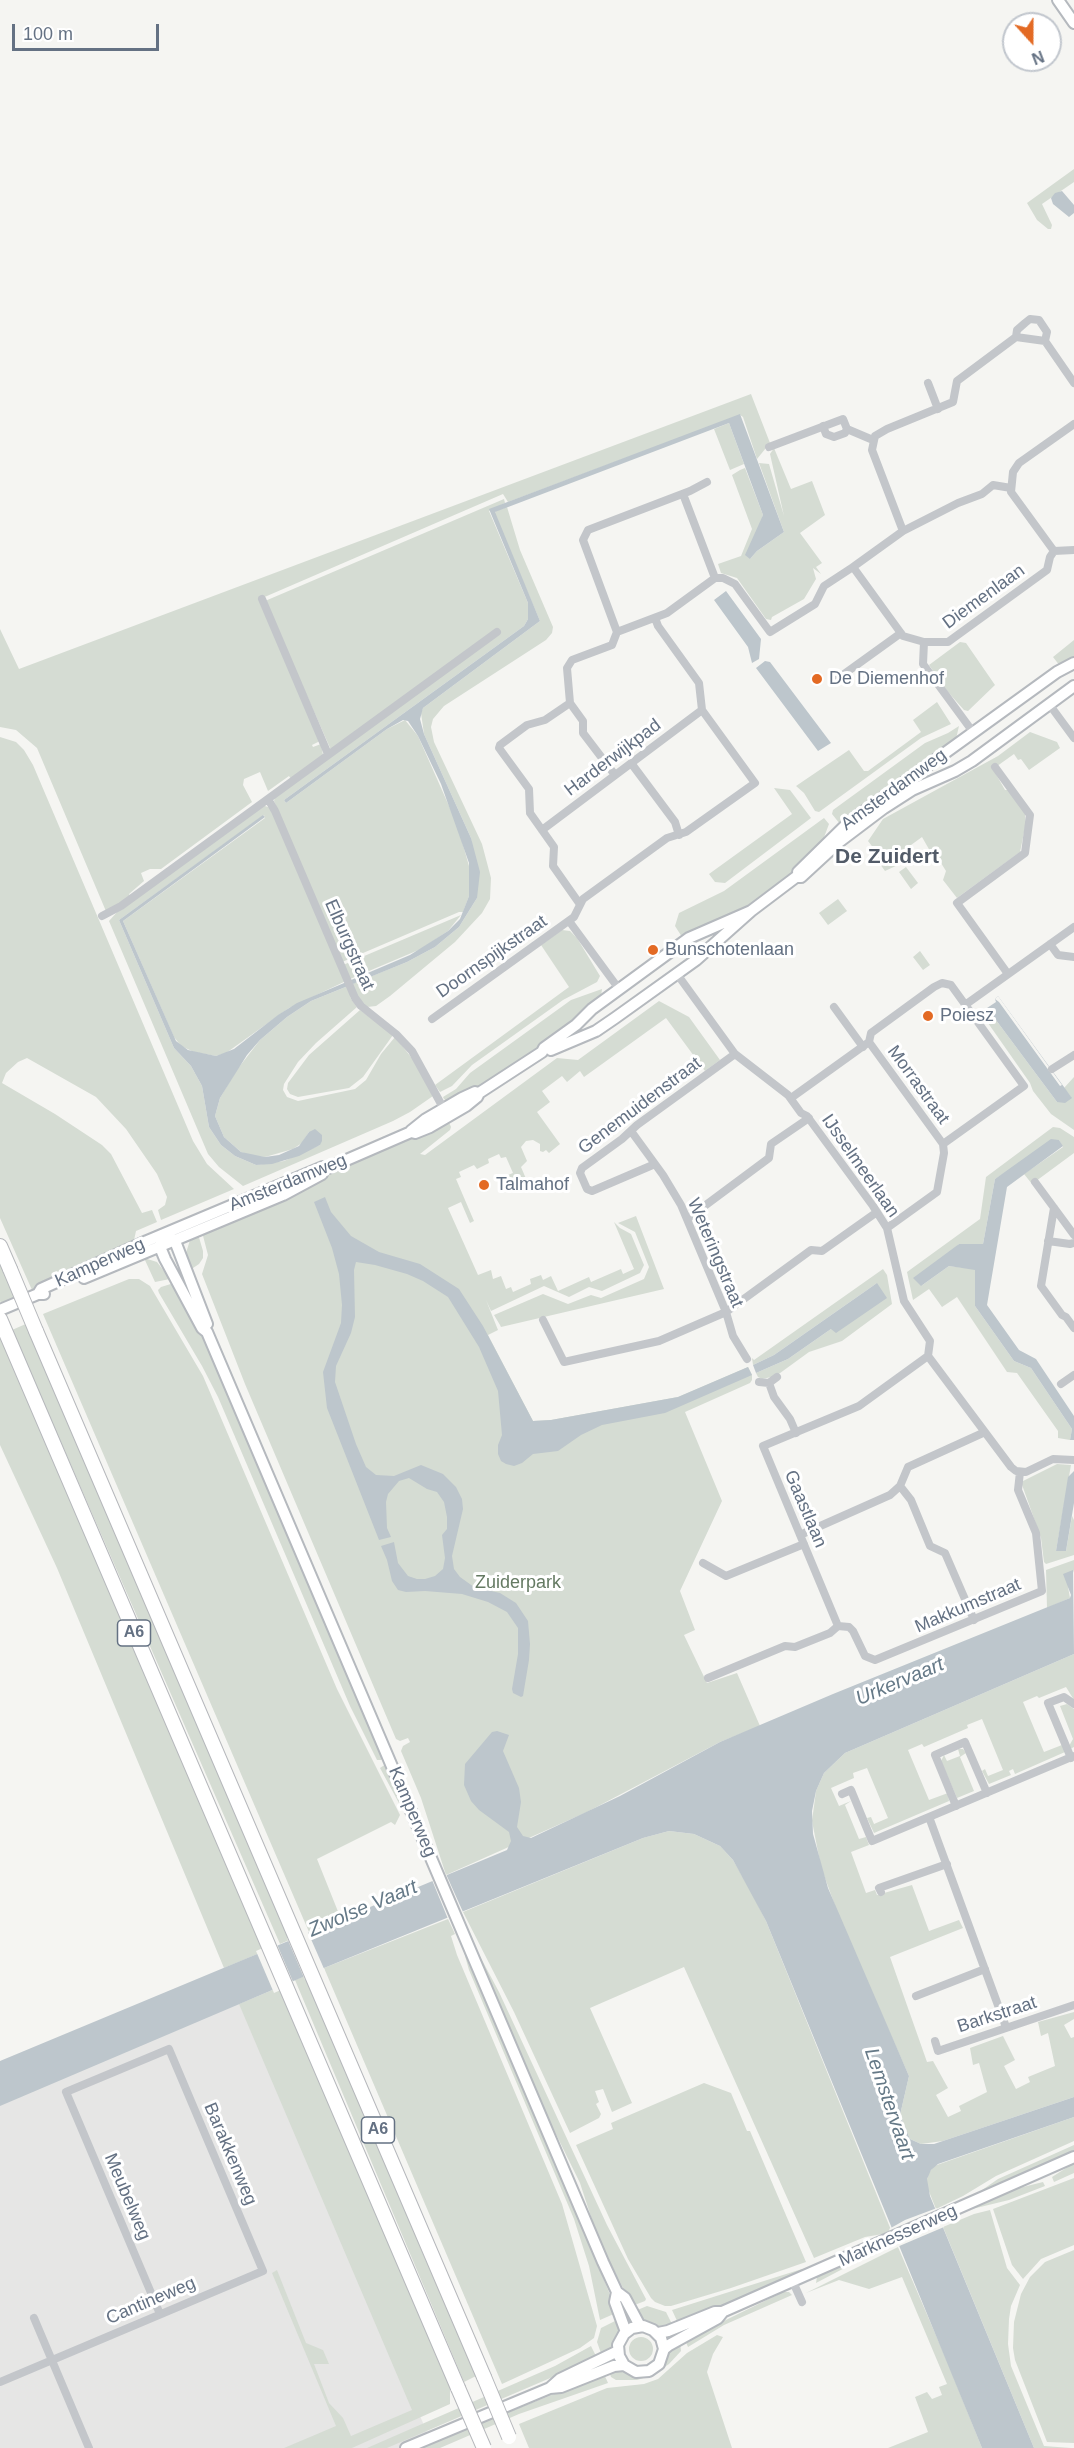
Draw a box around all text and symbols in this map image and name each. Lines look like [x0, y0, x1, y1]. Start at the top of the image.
scale bar [15, 12, 162, 50]
north arrow [1002, 12, 1062, 72]
text: 100 m [23, 24, 73, 44]
text: N [1029, 47, 1046, 67]
street label: Diemenlaan [939, 560, 1029, 634]
place label: De Diemenhof [829, 668, 944, 690]
marker: De Diemenhof [810, 672, 824, 686]
street label: Harderwijkpad [561, 715, 665, 801]
street label: Amsterdamweg [837, 745, 951, 835]
district label: De Zuidert [835, 844, 939, 870]
street label: Elburgstraat [319, 896, 379, 994]
street label: Doornspijkstraat [433, 911, 551, 1003]
place label: Bunschotenlaan [665, 939, 794, 961]
marker: Bunschotenlaan [646, 943, 660, 957]
place label: Poiesz [940, 1005, 994, 1027]
marker: Poiesz [921, 1009, 935, 1023]
street label: Morrastraat [882, 1041, 954, 1129]
street label: Genemuidenstraat [574, 1053, 706, 1159]
street label: IJsselmeerlaan [816, 1110, 904, 1222]
street label: Amsterdamweg [226, 1150, 350, 1216]
place label: Talmahof [496, 1174, 569, 1196]
marker: Talmahof [477, 1178, 491, 1192]
street label: Weteringstraat [682, 1195, 748, 1311]
street label: Kamperweg [52, 1234, 148, 1292]
street label: Gaastlaan [779, 1467, 831, 1551]
park label: Zuiderpark [475, 1572, 561, 1594]
street label: Makkumstraat [912, 1574, 1024, 1638]
road number: A6 [118, 1620, 150, 1646]
water label: Urkervaart [852, 1653, 948, 1711]
street label: Kamperweg [383, 1764, 441, 1860]
water label: Zwolse Vaart [305, 1875, 421, 1943]
street label: Barkstraat [955, 1992, 1039, 2038]
water label: Lemstervaart [859, 2045, 919, 2163]
street label: Barakkenweg [199, 2100, 261, 2208]
road number: A6 [362, 2117, 394, 2143]
street label: Meubelweg [99, 2150, 155, 2244]
street label: Marknesserweg [836, 2200, 960, 2272]
street label: Cantineweg [103, 2272, 199, 2330]

